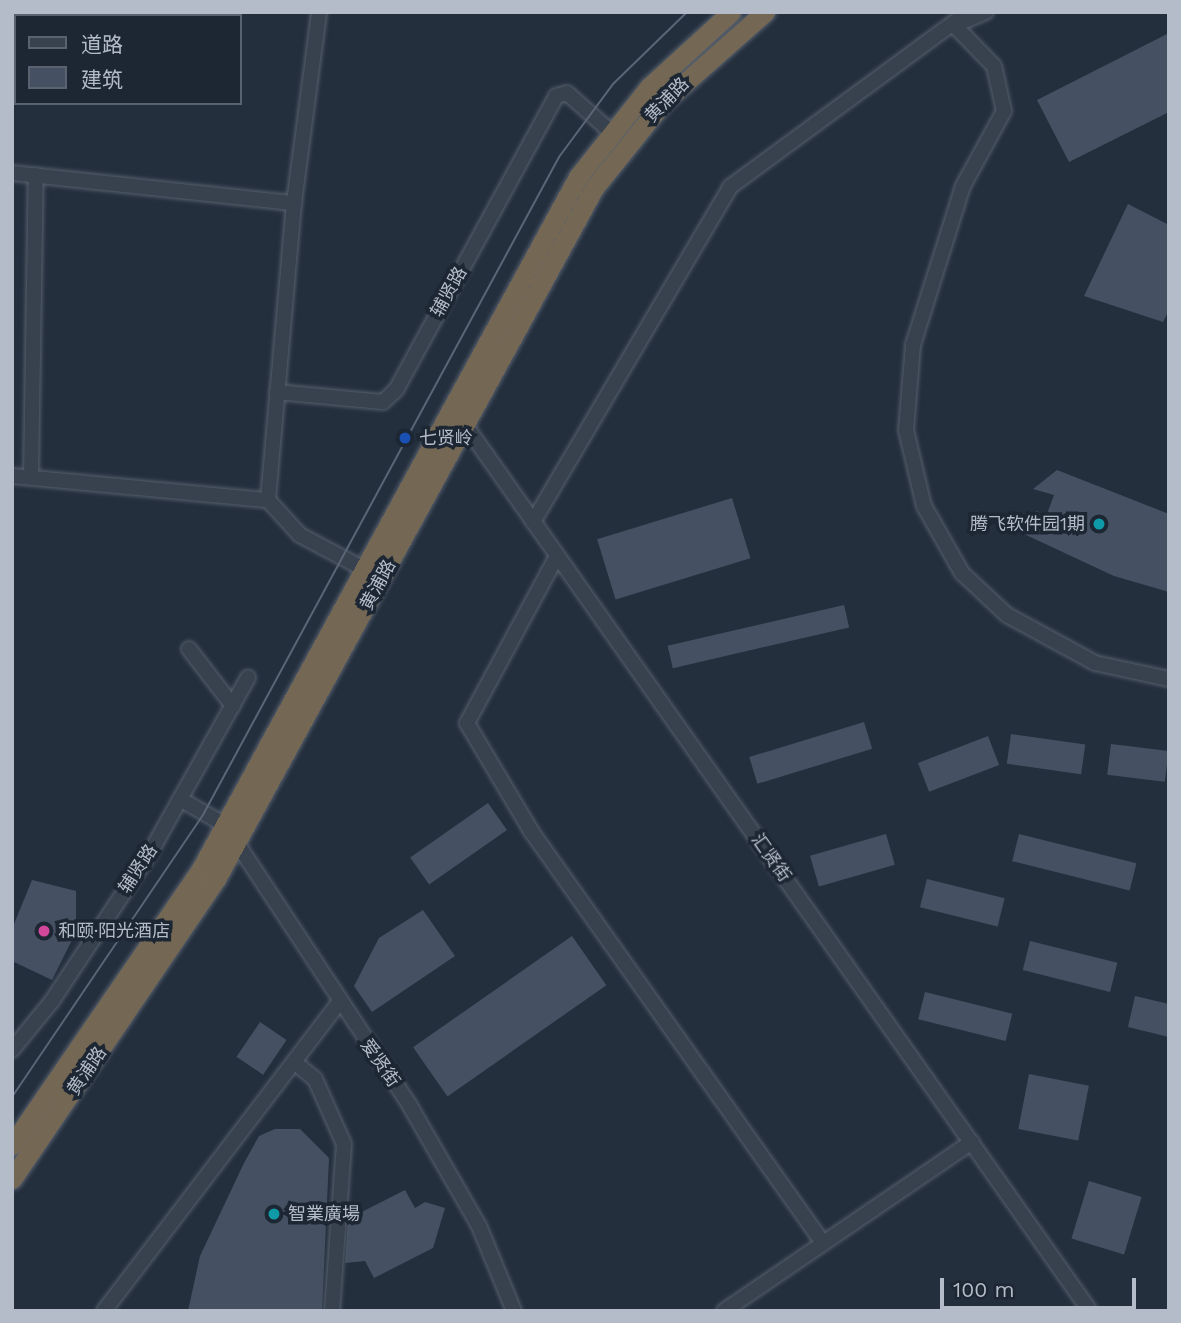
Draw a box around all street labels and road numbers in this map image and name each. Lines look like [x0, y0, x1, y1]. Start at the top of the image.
street label: 黄浦路 [640, 73, 694, 127]
street label: 辅贤路 [426, 263, 472, 321]
street label: 黄浦路 [356, 556, 400, 614]
street label: 汇贤街 [747, 830, 795, 886]
street label: 辅贤路 [114, 840, 162, 898]
street label: 爱贤街 [356, 1035, 404, 1091]
street label: 黄浦路 [63, 1043, 111, 1099]

